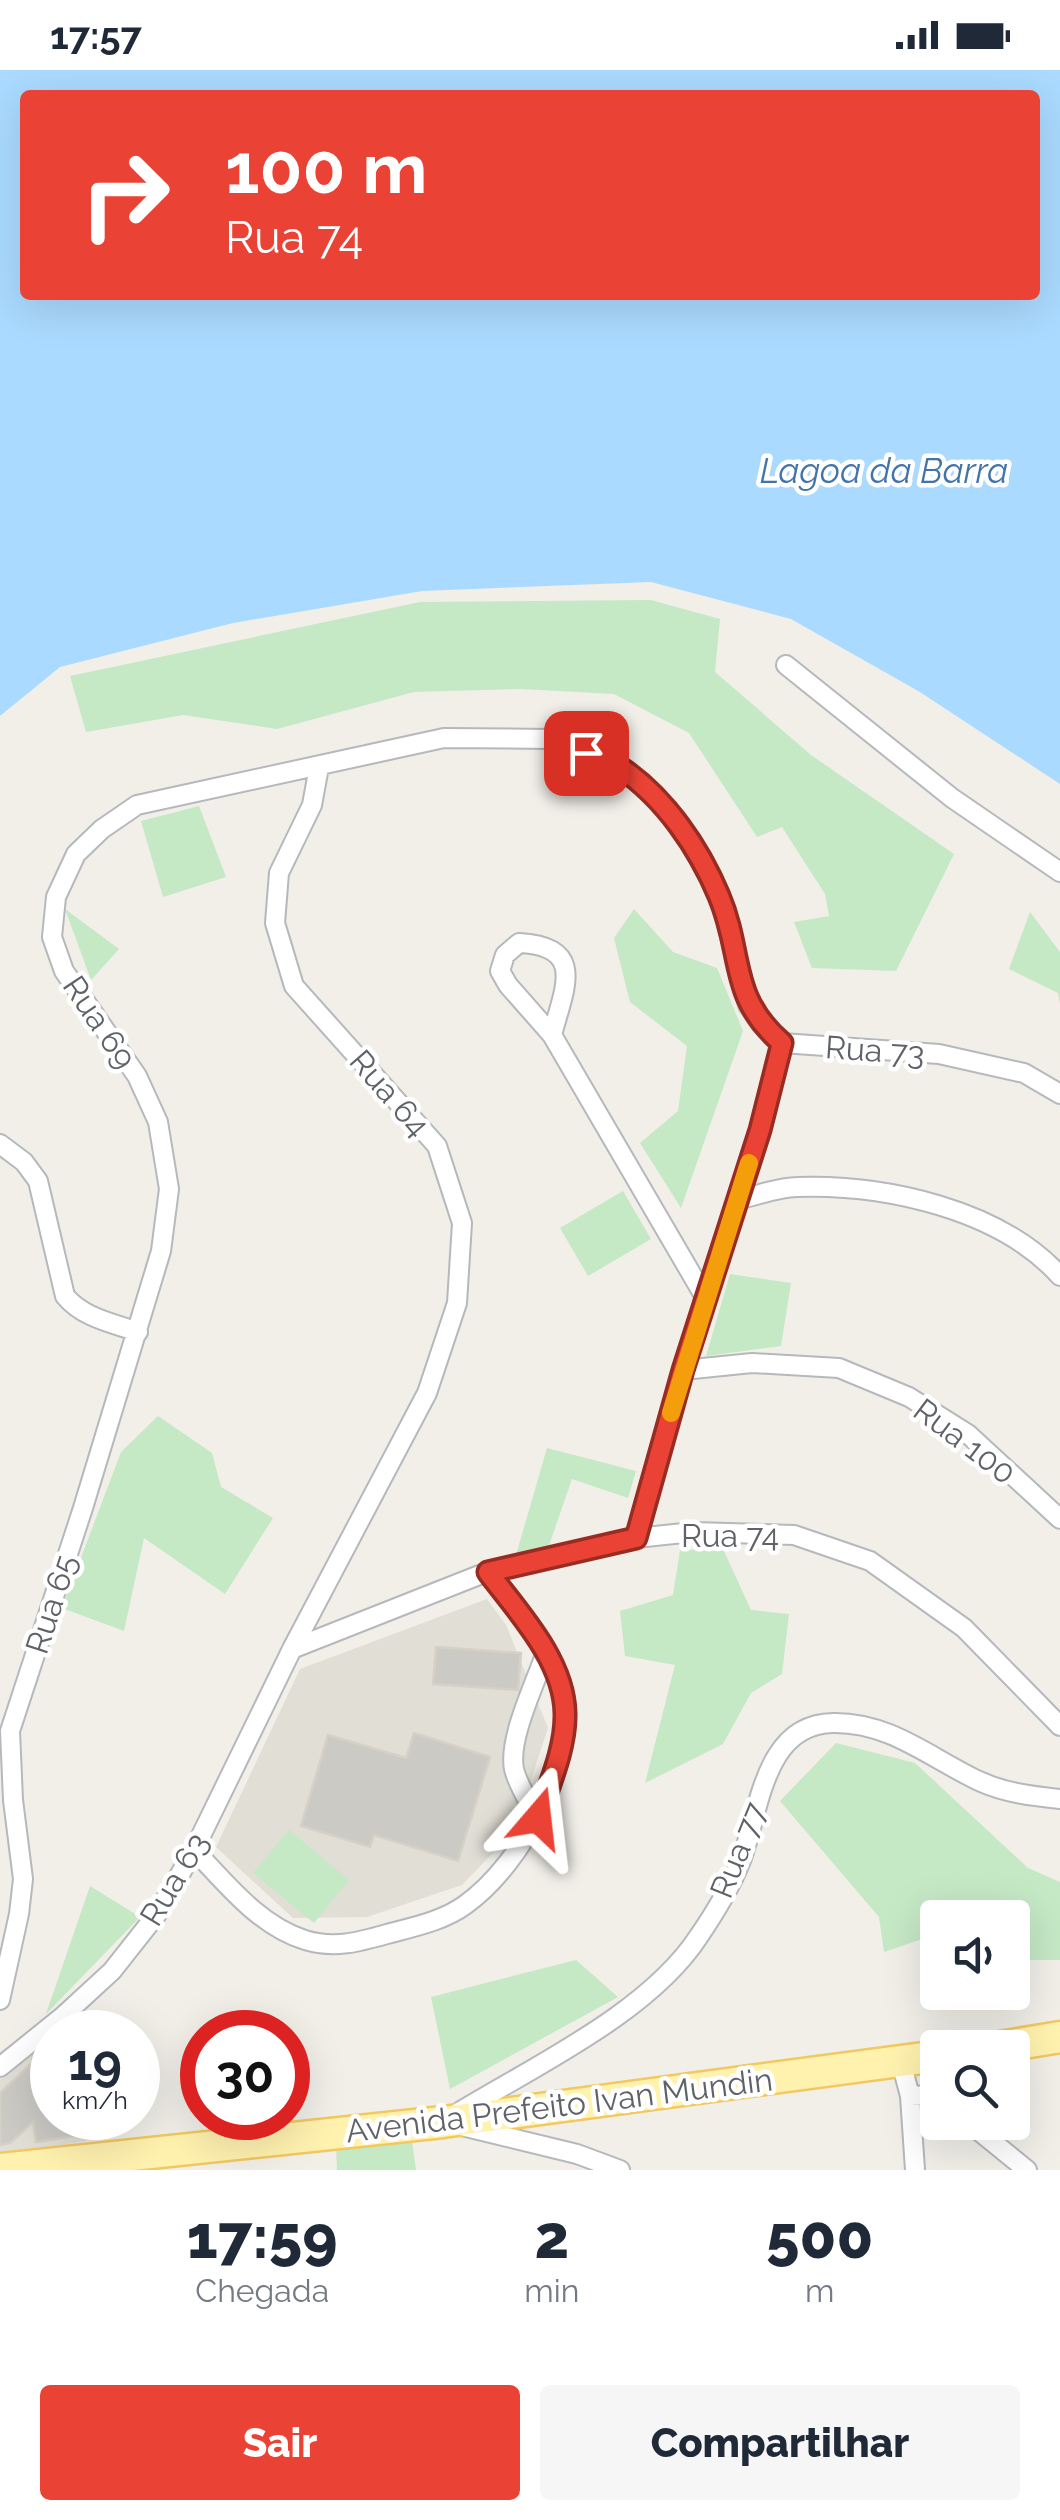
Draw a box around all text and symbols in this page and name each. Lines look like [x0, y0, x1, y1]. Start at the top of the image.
text: 17:57 [50, 13, 142, 58]
text: 100 m [225, 127, 428, 209]
icon: right [60, 130, 190, 260]
text: Rua 74 [225, 211, 363, 264]
water label: Lagoa da Barra [760, 450, 1008, 491]
pin [544, 711, 629, 796]
icon: arrive [559, 726, 614, 781]
street label: Rua 69 [56, 969, 144, 1075]
street label: Rua 73 [824, 1028, 926, 1072]
street label: Rua 64 [343, 1042, 437, 1144]
street label: Rua 100 [907, 1391, 1023, 1491]
street label: Rua 74 [681, 1517, 779, 1554]
street label: Rua 65 [18, 1550, 84, 1658]
position arrow [486, 1766, 590, 1870]
street label: Rua 77 [702, 1797, 774, 1903]
street label: Rua 63 [132, 1826, 216, 1932]
map controls [920, 1900, 1030, 2140]
button: sound [920, 1900, 1030, 2010]
speed limit sign: 30 [180, 2010, 310, 2140]
button: search [920, 2030, 1030, 2140]
text: 19 [68, 2033, 122, 2092]
street label: Avenida Prefeito Ivan Mundin [343, 2060, 775, 2150]
text: km/h [62, 2085, 128, 2115]
text: 17:59 [187, 2202, 338, 2272]
text: 2 [534, 2202, 569, 2272]
text: 500 [766, 2202, 873, 2272]
text: Chegada [195, 2272, 329, 2309]
text: min [524, 2272, 579, 2309]
text: m [805, 2272, 834, 2309]
button: Sair [40, 2385, 520, 2500]
button: Compartilhar [540, 2385, 1020, 2500]

